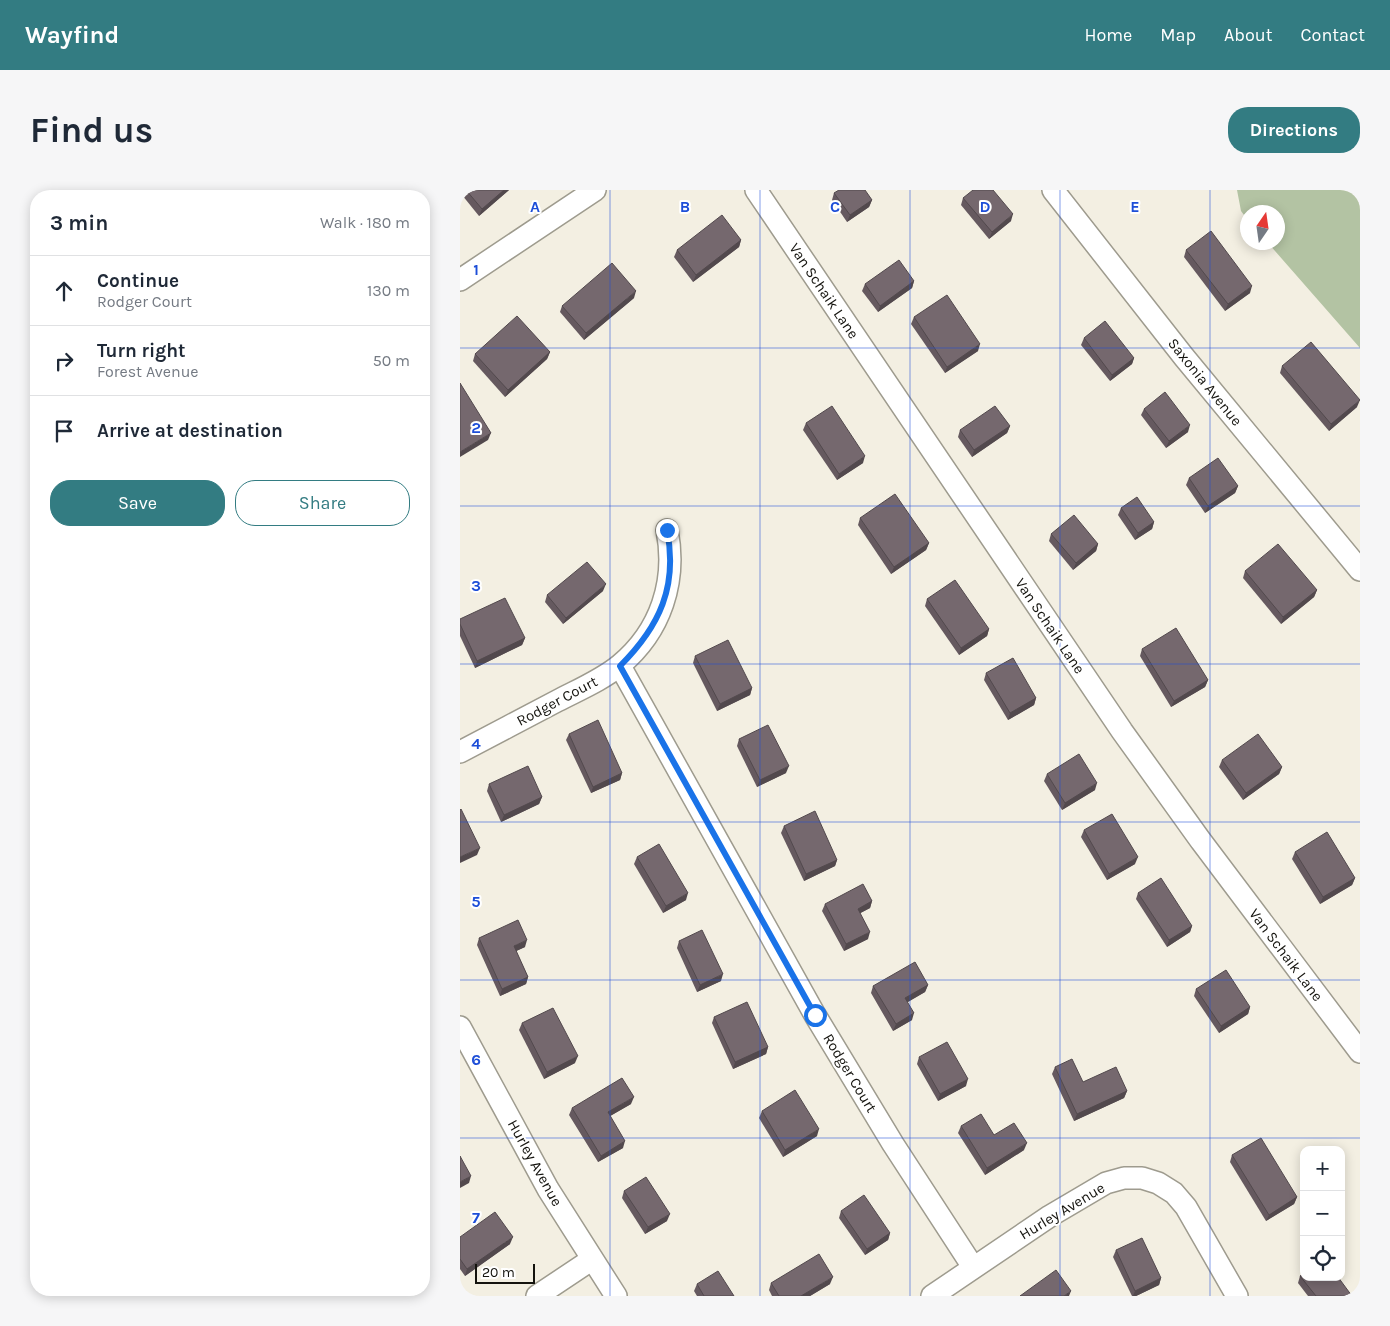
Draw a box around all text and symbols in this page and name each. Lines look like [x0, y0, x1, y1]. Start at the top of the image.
text: Wayfind [25, 21, 119, 49]
text: Home [1084, 24, 1132, 46]
text: Map [1160, 24, 1196, 46]
text: About [1224, 24, 1273, 46]
text: Contact [1301, 24, 1365, 46]
button: Directions [1228, 107, 1360, 153]
text: Find us [30, 110, 153, 151]
text: A [530, 197, 540, 216]
text: B [680, 197, 690, 216]
text: C [830, 197, 840, 216]
text: D [980, 197, 991, 216]
text: E [1130, 197, 1140, 216]
north arrow [1240, 205, 1285, 250]
text: 3 min [50, 211, 108, 235]
text: Walk · 180 m [320, 213, 410, 232]
street label: Van Schaik Lane [785, 240, 863, 342]
text: 1 [473, 260, 479, 279]
text: Continue [97, 270, 179, 292]
icon: ahead [50, 277, 78, 305]
text: 130 m [367, 281, 410, 300]
text: Rodger Court [97, 292, 192, 311]
street label: Saxonia Avenue [1164, 334, 1246, 430]
text: Turn right [97, 340, 186, 362]
icon: right [50, 347, 78, 375]
text: 50 m [373, 351, 410, 370]
text: Forest Avenue [97, 362, 199, 381]
icon: arrive [50, 417, 78, 445]
text: 2 [471, 418, 481, 437]
text: Arrive at destination [97, 420, 283, 442]
button: Save [50, 480, 225, 526]
button: Share [235, 480, 410, 526]
route end [656, 519, 679, 542]
street label: Van Schaik Lane [1011, 575, 1089, 677]
text: 3 [471, 576, 481, 595]
street label: Rodger Court [513, 672, 601, 730]
text: 4 [471, 734, 481, 753]
text: 5 [471, 892, 481, 911]
street label: Van Schaik Lane [1245, 905, 1327, 1005]
route start [804, 1004, 827, 1027]
street label: Rodger Court [819, 1030, 881, 1116]
text: 6 [471, 1050, 481, 1069]
street label: Hurley Avenue [504, 1116, 566, 1210]
map controls [1300, 1146, 1345, 1281]
button: + [1300, 1146, 1345, 1191]
street label: Hurley Avenue [1016, 1178, 1108, 1244]
button: − [1300, 1191, 1345, 1236]
text: 7 [472, 1208, 480, 1227]
button: locate [1300, 1236, 1345, 1281]
scale bar [475, 1261, 535, 1284]
text: 20 m [482, 1264, 515, 1281]

